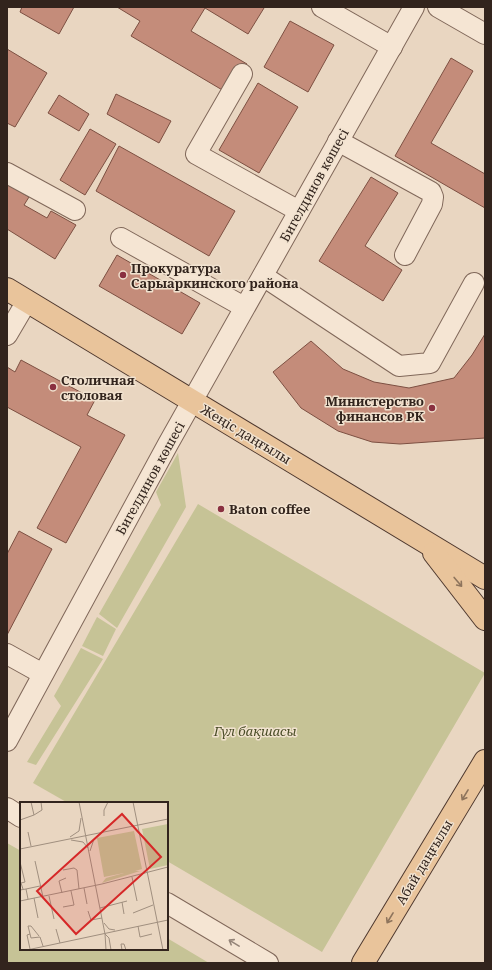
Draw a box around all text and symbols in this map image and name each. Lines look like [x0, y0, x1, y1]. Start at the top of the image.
street label: Бигелдинов көшесі [275, 125, 353, 245]
place label: Прокуратура Сарыаркинского района [131, 259, 299, 292]
marker: Прокуратура Сарыаркинского района [118, 270, 128, 280]
place label: Столичная столовая [61, 371, 135, 404]
marker: Столичная столовая [48, 382, 58, 392]
place label: Министерство финансов РК [325, 392, 425, 425]
street label: Жеңіс даңғылы [197, 399, 295, 468]
marker: Министерство финансов РК [427, 403, 437, 413]
street label: Бигелдинов көшесі [111, 418, 189, 538]
place label: Baton coffee [229, 500, 310, 518]
marker: Baton coffee [216, 504, 226, 514]
one-way arrow [453, 577, 462, 588]
park label: Гүл бақшасы [213, 722, 296, 740]
one-way arrow [460, 789, 468, 801]
inset map [20, 802, 168, 950]
street label: Абай даңғылы [392, 816, 457, 908]
one-way arrow [386, 912, 394, 924]
one-way arrow [228, 939, 240, 947]

